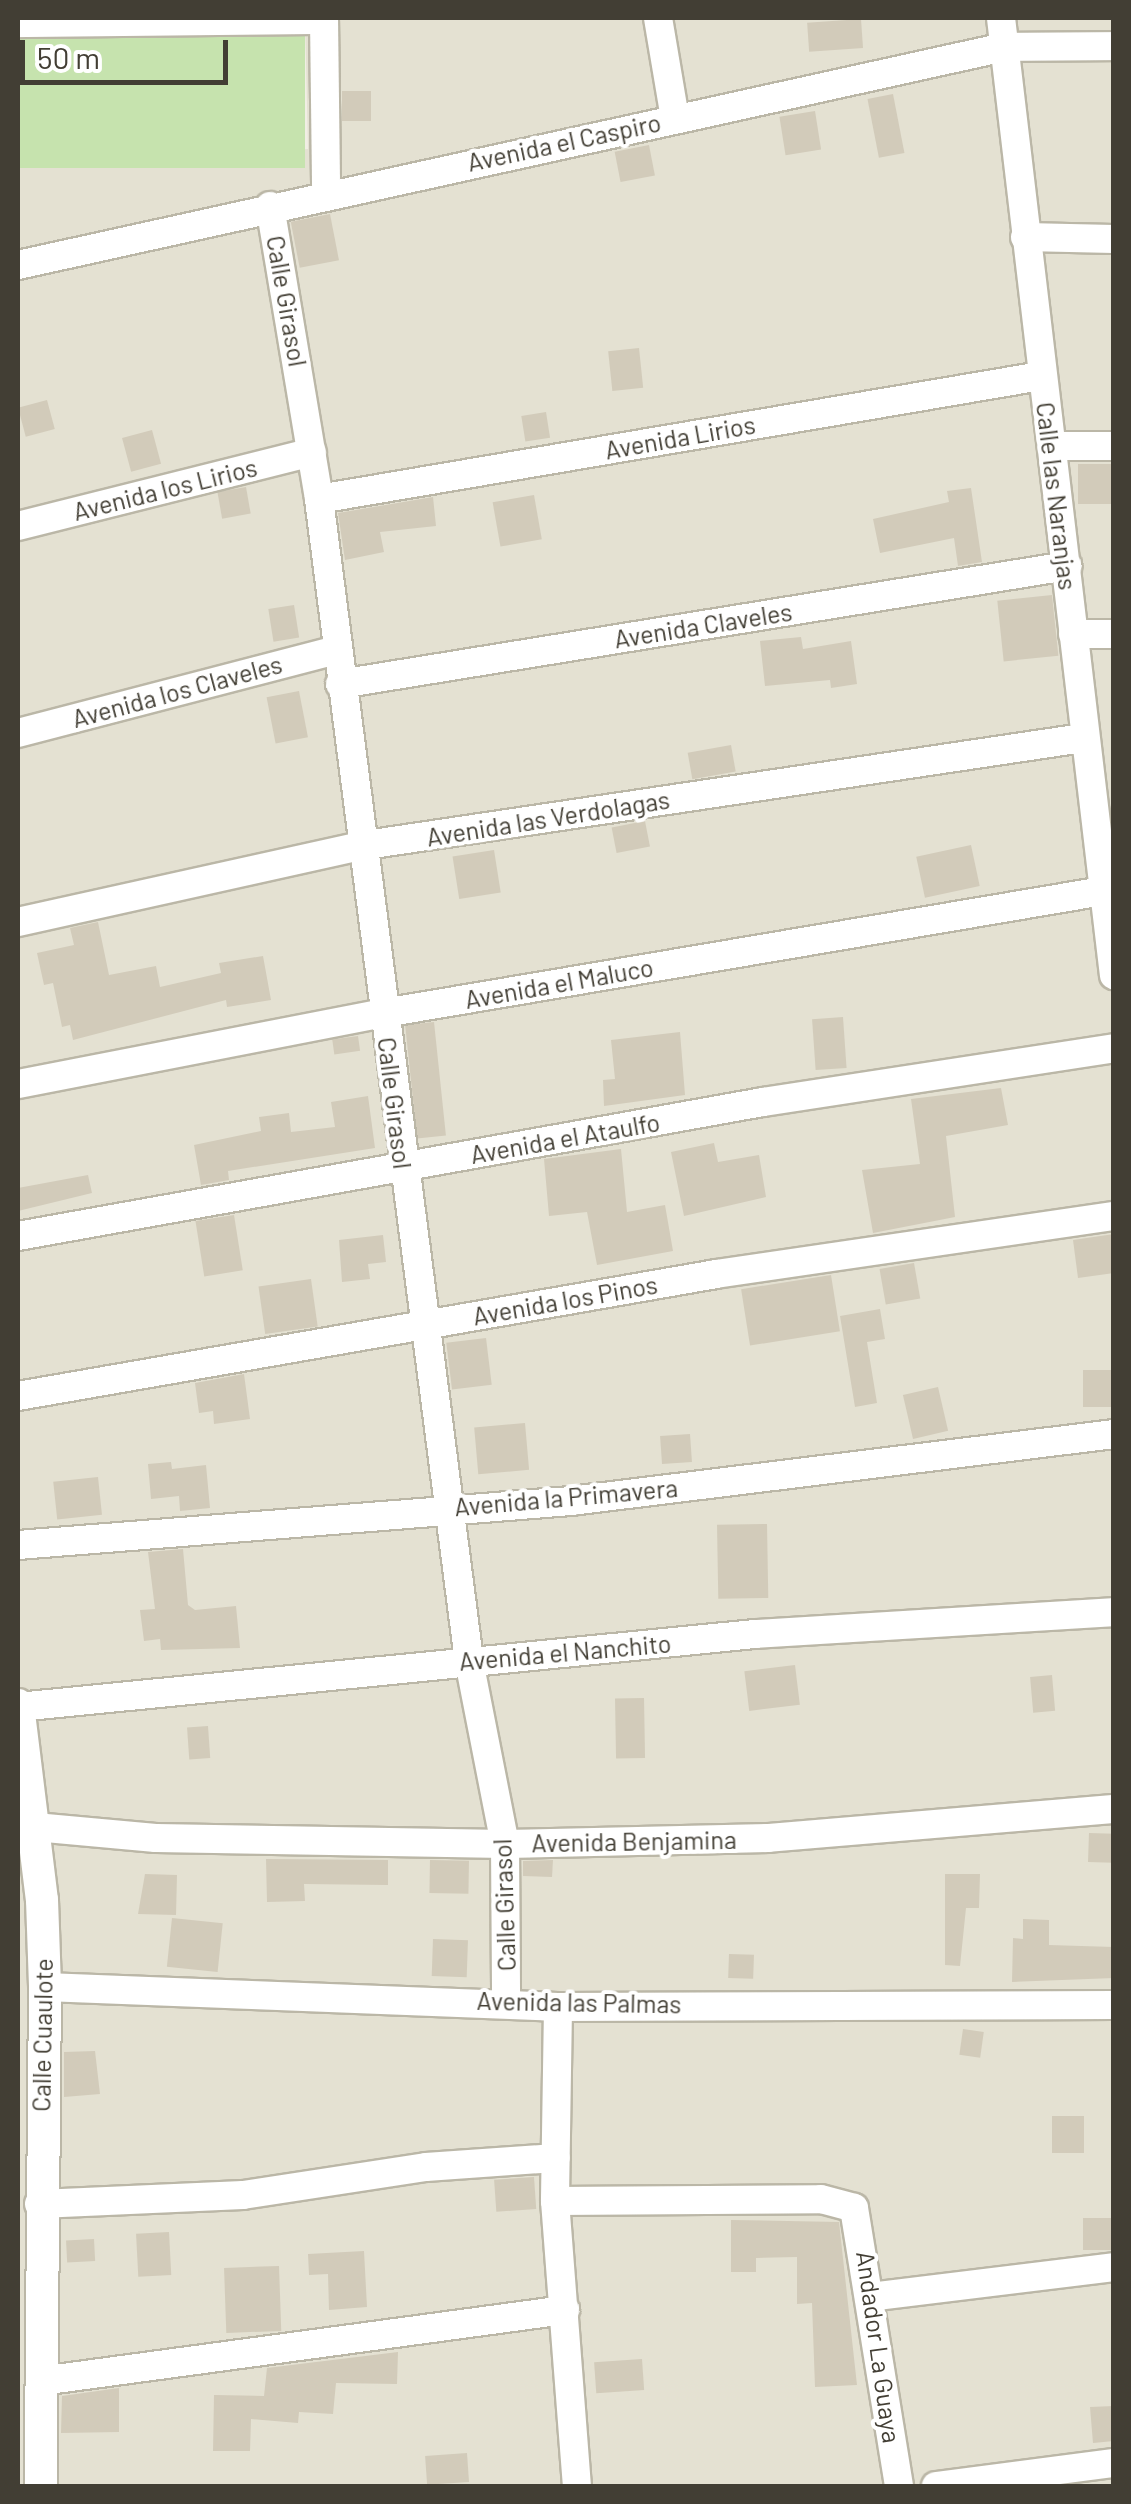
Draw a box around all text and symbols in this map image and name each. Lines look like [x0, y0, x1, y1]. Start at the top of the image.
scale bar [25, 20, 232, 82]
text: 50 m [37, 39, 100, 75]
street label: Avenida el Caspiro [464, 107, 664, 177]
street label: Calle Girasol [261, 233, 313, 369]
street label: Calle las Naranjas [1031, 400, 1083, 592]
street label: Avenida Lirios [602, 409, 758, 465]
street label: Avenida los Lirios [70, 452, 260, 526]
street label: Avenida Claveles [612, 596, 794, 654]
street label: Avenida los Claveles [69, 649, 285, 733]
street label: Avenida las Verdolagas [424, 784, 672, 852]
street label: Avenida el Maluco [462, 952, 656, 1014]
street label: Calle Girasol [372, 1035, 418, 1171]
street label: Avenida el Ataulfo [468, 1107, 662, 1169]
street label: Avenida los Pinos [470, 1269, 660, 1331]
street label: Avenida la Primavera [453, 1472, 679, 1522]
street label: Avenida el Nanchito [458, 1628, 672, 1676]
street label: Avenida Benjamina [531, 1824, 737, 1858]
street label: Calle Girasol [487, 1838, 521, 1972]
street label: Calle Cuaulote [26, 1958, 58, 2112]
street label: Avenida las Palmas [476, 1985, 682, 2019]
street label: Andador La Guaya [851, 2249, 907, 2445]

